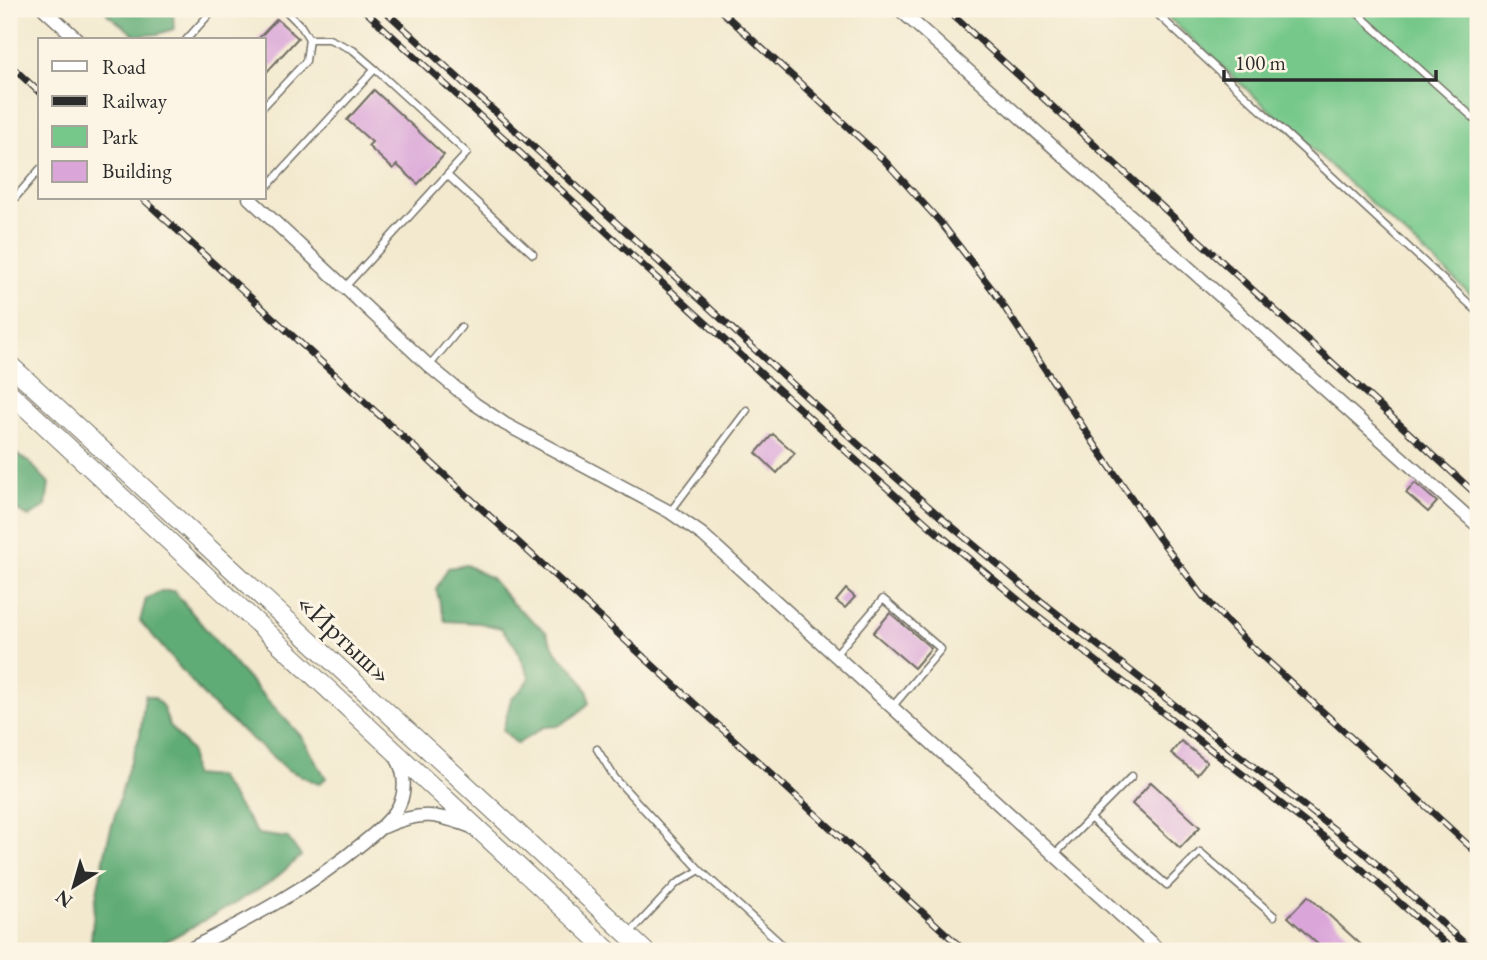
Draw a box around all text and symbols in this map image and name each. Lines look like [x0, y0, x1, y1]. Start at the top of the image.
legend [38, 38, 266, 200]
scale bar [1224, 38, 1436, 82]
text: 100 m [1235, 49, 1286, 76]
text: Road [102, 53, 146, 80]
text: Railway [102, 87, 168, 114]
text: Park [102, 123, 139, 150]
text: Building [102, 157, 172, 184]
street label: «Иртыш» [289, 584, 401, 692]
north arrow [38, 852, 108, 922]
text: N [50, 884, 78, 914]

